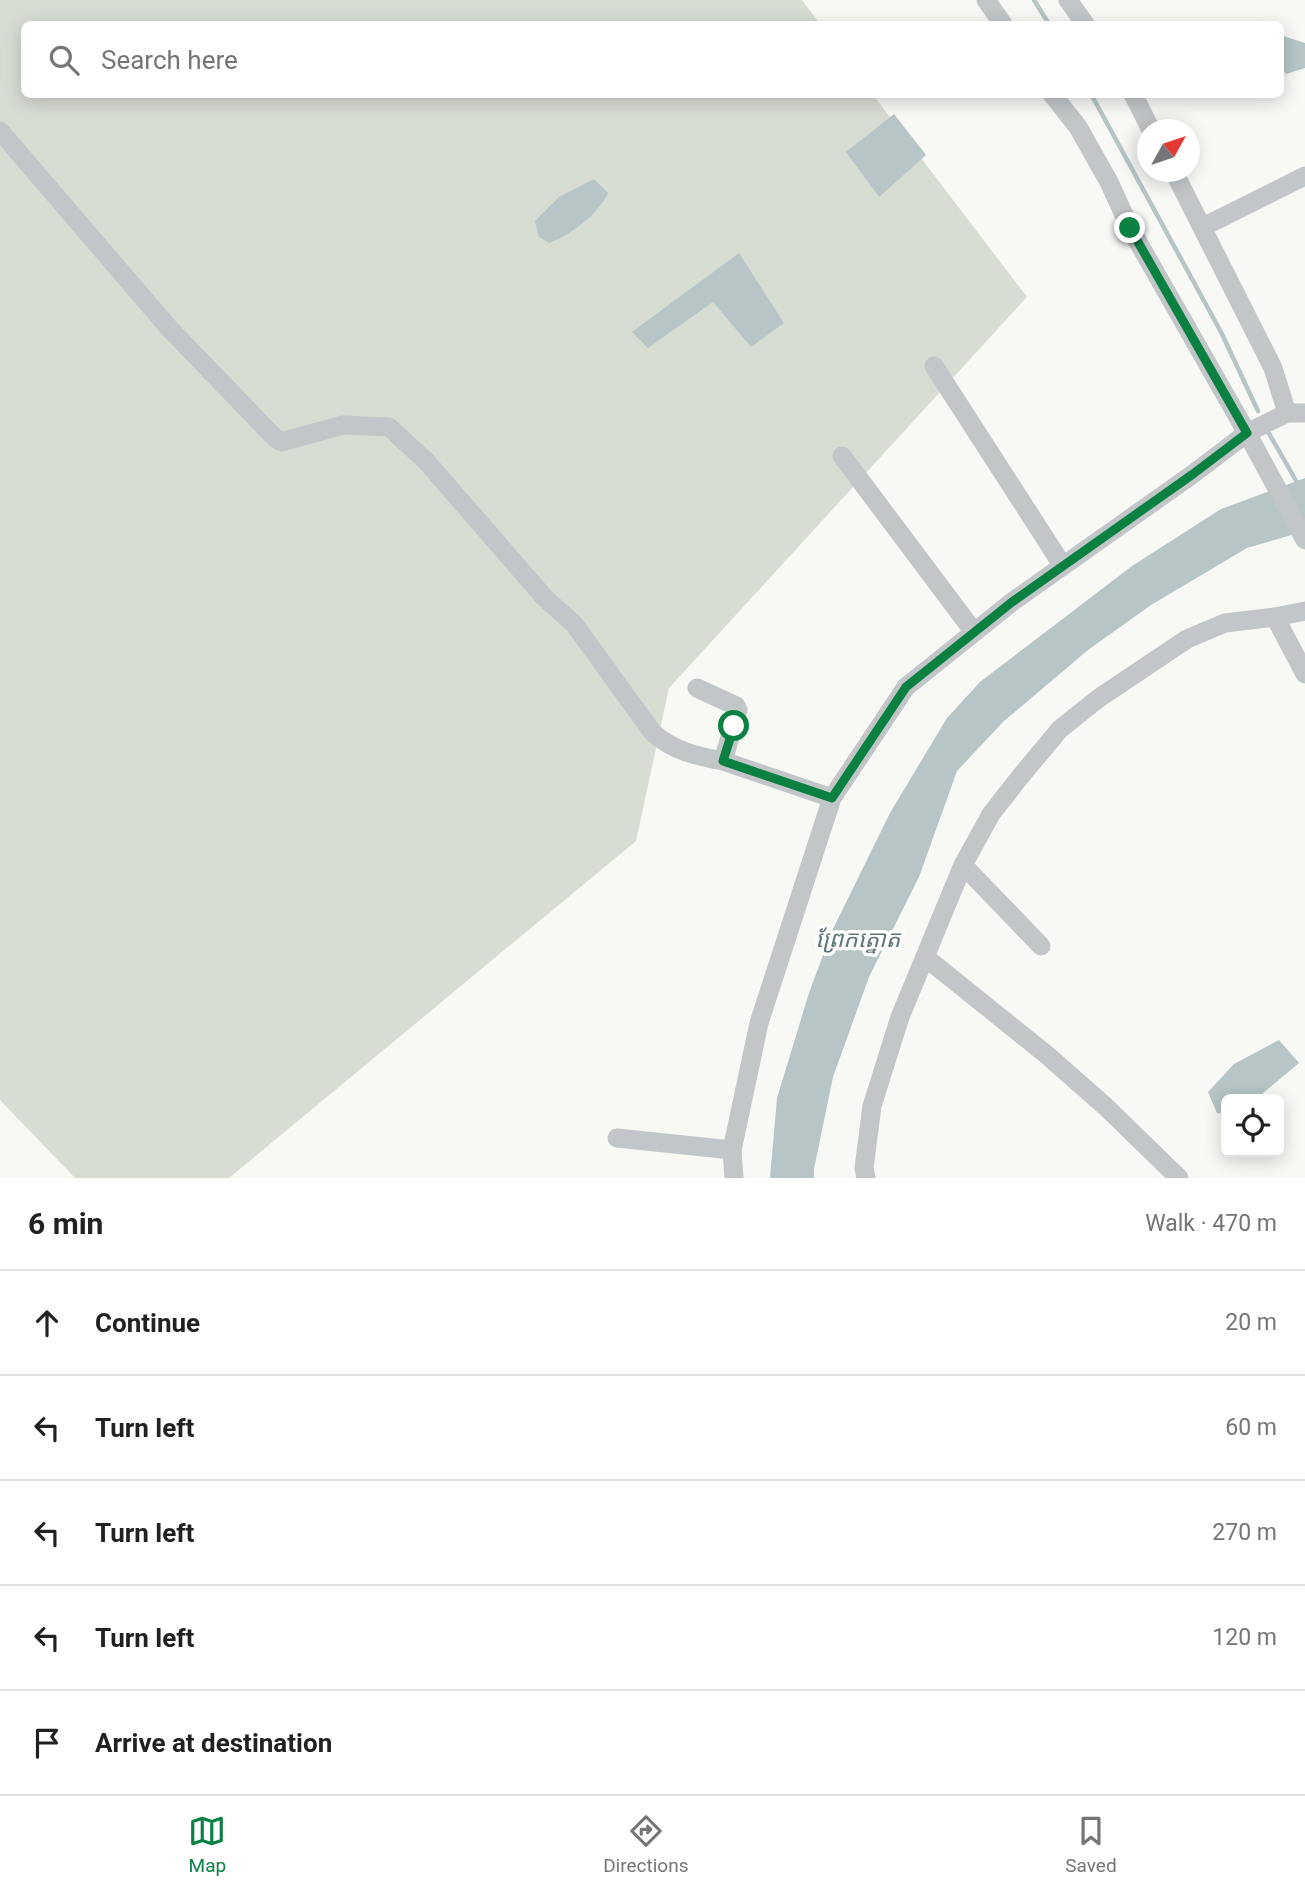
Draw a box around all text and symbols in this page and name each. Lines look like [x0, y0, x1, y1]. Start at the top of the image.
search box [21, 21, 1284, 98]
icon: search [45, 41, 83, 79]
text: Search here [101, 45, 238, 75]
north arrow [1137, 119, 1200, 182]
route end [1114, 212, 1145, 243]
route start [718, 710, 749, 741]
water label: ព្រែកត្នោត [816, 926, 902, 954]
map controls [1221, 1094, 1284, 1157]
button: locate [1221, 1094, 1284, 1157]
text: 6 min [28, 1206, 103, 1241]
text: Walk · 470 m [1145, 1210, 1277, 1237]
icon: ahead [28, 1304, 66, 1342]
text: Continue [95, 1308, 200, 1338]
text: 20 m [1225, 1309, 1277, 1336]
icon: left [28, 1409, 66, 1447]
text: Turn left [95, 1413, 194, 1443]
text: 60 m [1225, 1414, 1277, 1441]
icon: left [28, 1514, 66, 1552]
text: Turn left [95, 1518, 194, 1548]
text: 270 m [1212, 1519, 1277, 1546]
icon: left [28, 1619, 66, 1657]
text: Turn left [95, 1623, 194, 1653]
text: 120 m [1212, 1624, 1277, 1651]
icon: arrive [28, 1724, 66, 1762]
text: Arrive at destination [95, 1728, 332, 1758]
tab: Map [188, 1812, 226, 1877]
tab: Directions [603, 1812, 688, 1877]
tab: Saved [1065, 1812, 1117, 1877]

